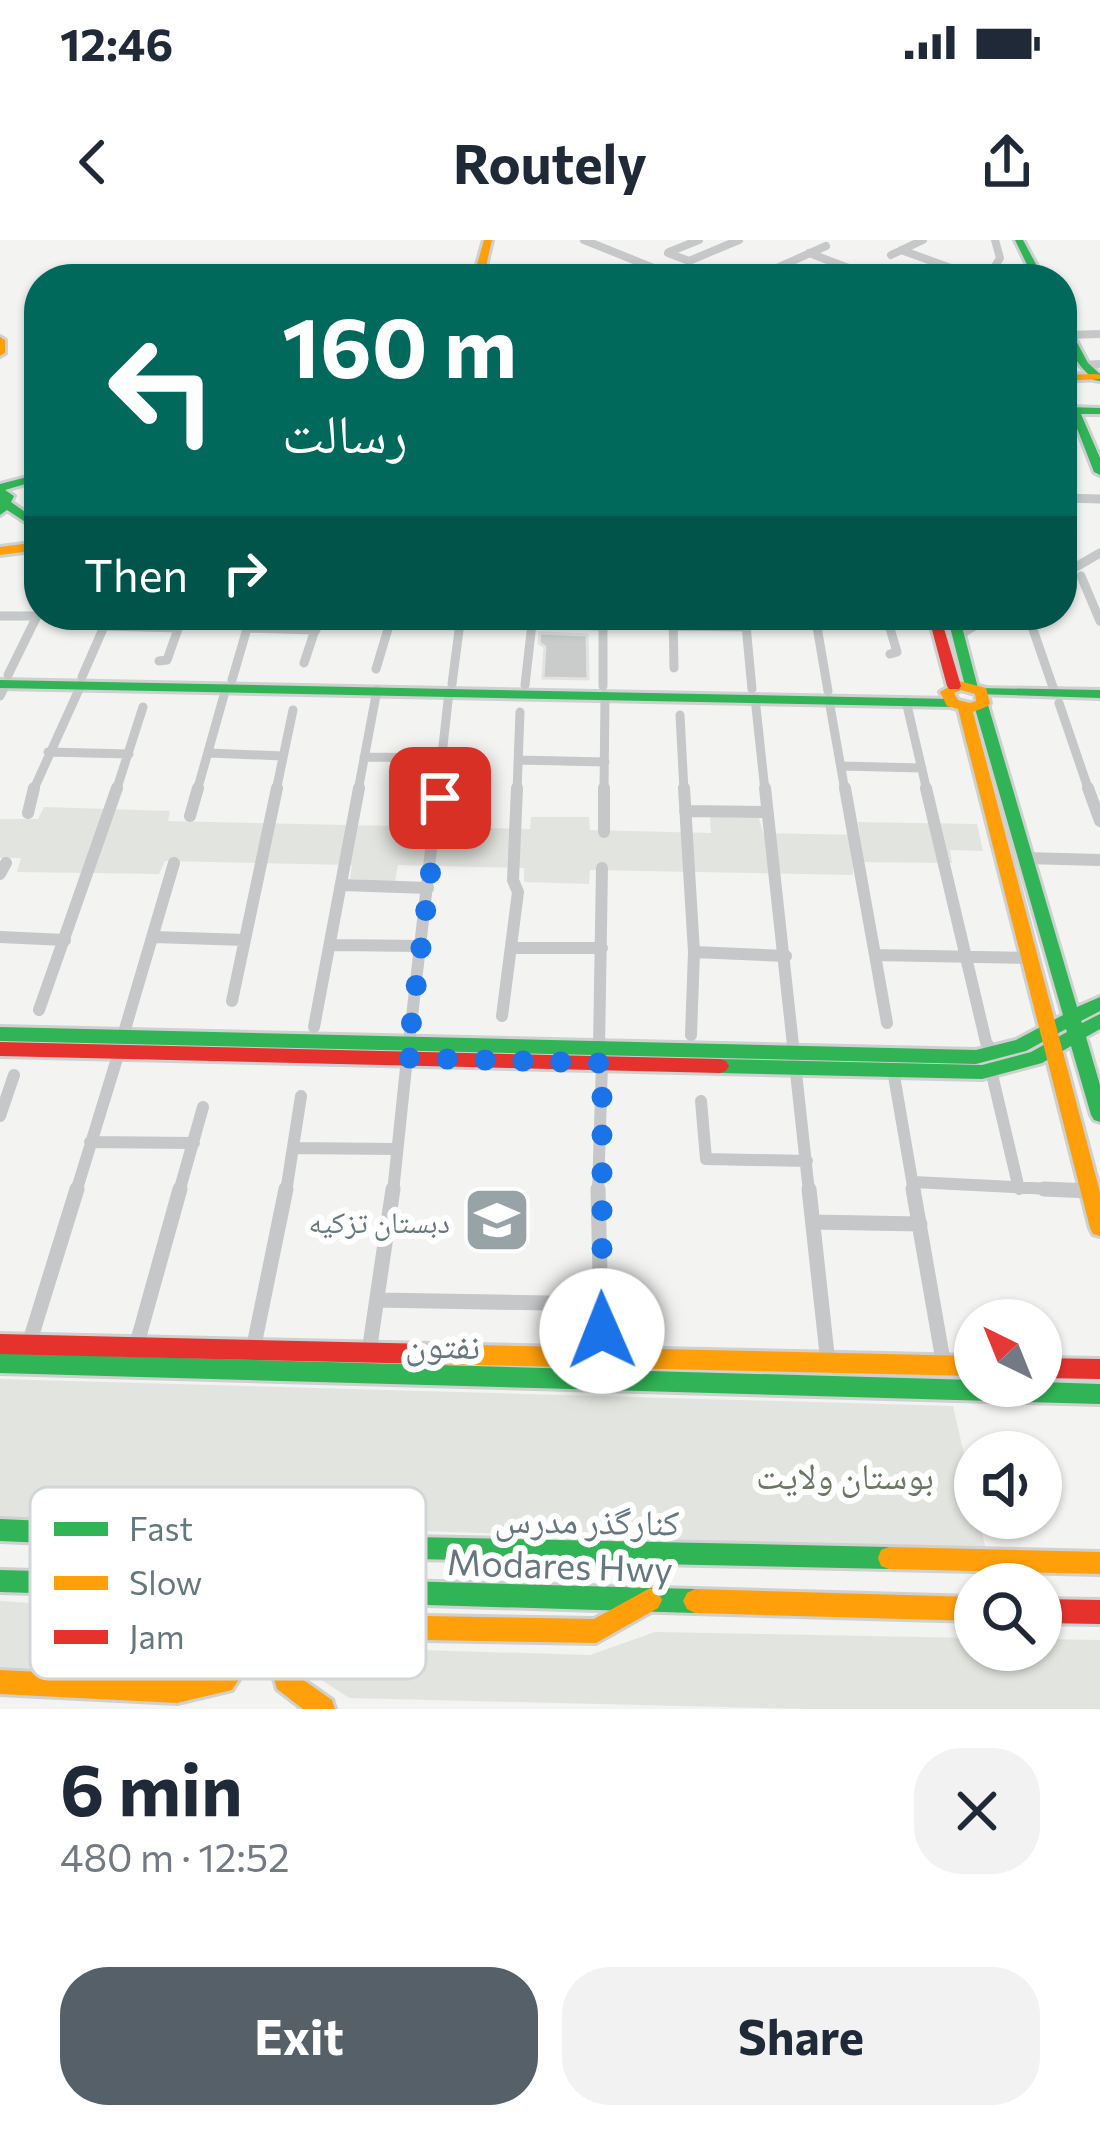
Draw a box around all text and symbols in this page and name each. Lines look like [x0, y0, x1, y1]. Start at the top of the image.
text: 12:46 [60, 15, 173, 70]
icon: back [60, 129, 126, 195]
text: Routely [453, 129, 647, 195]
icon: share [974, 129, 1040, 195]
text: 160 m [282, 293, 517, 395]
icon: left [84, 312, 240, 468]
text: رسالت [282, 398, 408, 464]
icon: right [212, 540, 278, 606]
text: Then [84, 546, 188, 601]
pin [389, 747, 491, 849]
icon: arrive [407, 765, 473, 831]
school or university icon: دبستان تزکیه [462, 1185, 532, 1255]
place label: دبستان تزکیه [309, 1202, 450, 1241]
position arrow [539, 1268, 665, 1394]
north arrow [954, 1299, 1062, 1407]
map controls [954, 1299, 1062, 1671]
street label: نفتون [405, 1320, 481, 1368]
button: sound [954, 1431, 1062, 1539]
park label: بوستان ولایت [756, 1452, 934, 1498]
legend [30, 1487, 426, 1679]
street label: کنارگذر مدرس [494, 1495, 680, 1545]
text: Fast [129, 1507, 193, 1548]
street label: Modares Hwy [446, 1538, 674, 1590]
text: Slow [129, 1561, 202, 1602]
button: search [954, 1563, 1062, 1671]
text: Jam [129, 1615, 185, 1656]
text: 6 min [60, 1743, 243, 1831]
button: close [914, 1748, 1040, 1874]
text: 480 m · 12:52 [60, 1832, 290, 1880]
button: Exit [60, 1967, 538, 2105]
button: Share [562, 1967, 1040, 2105]

